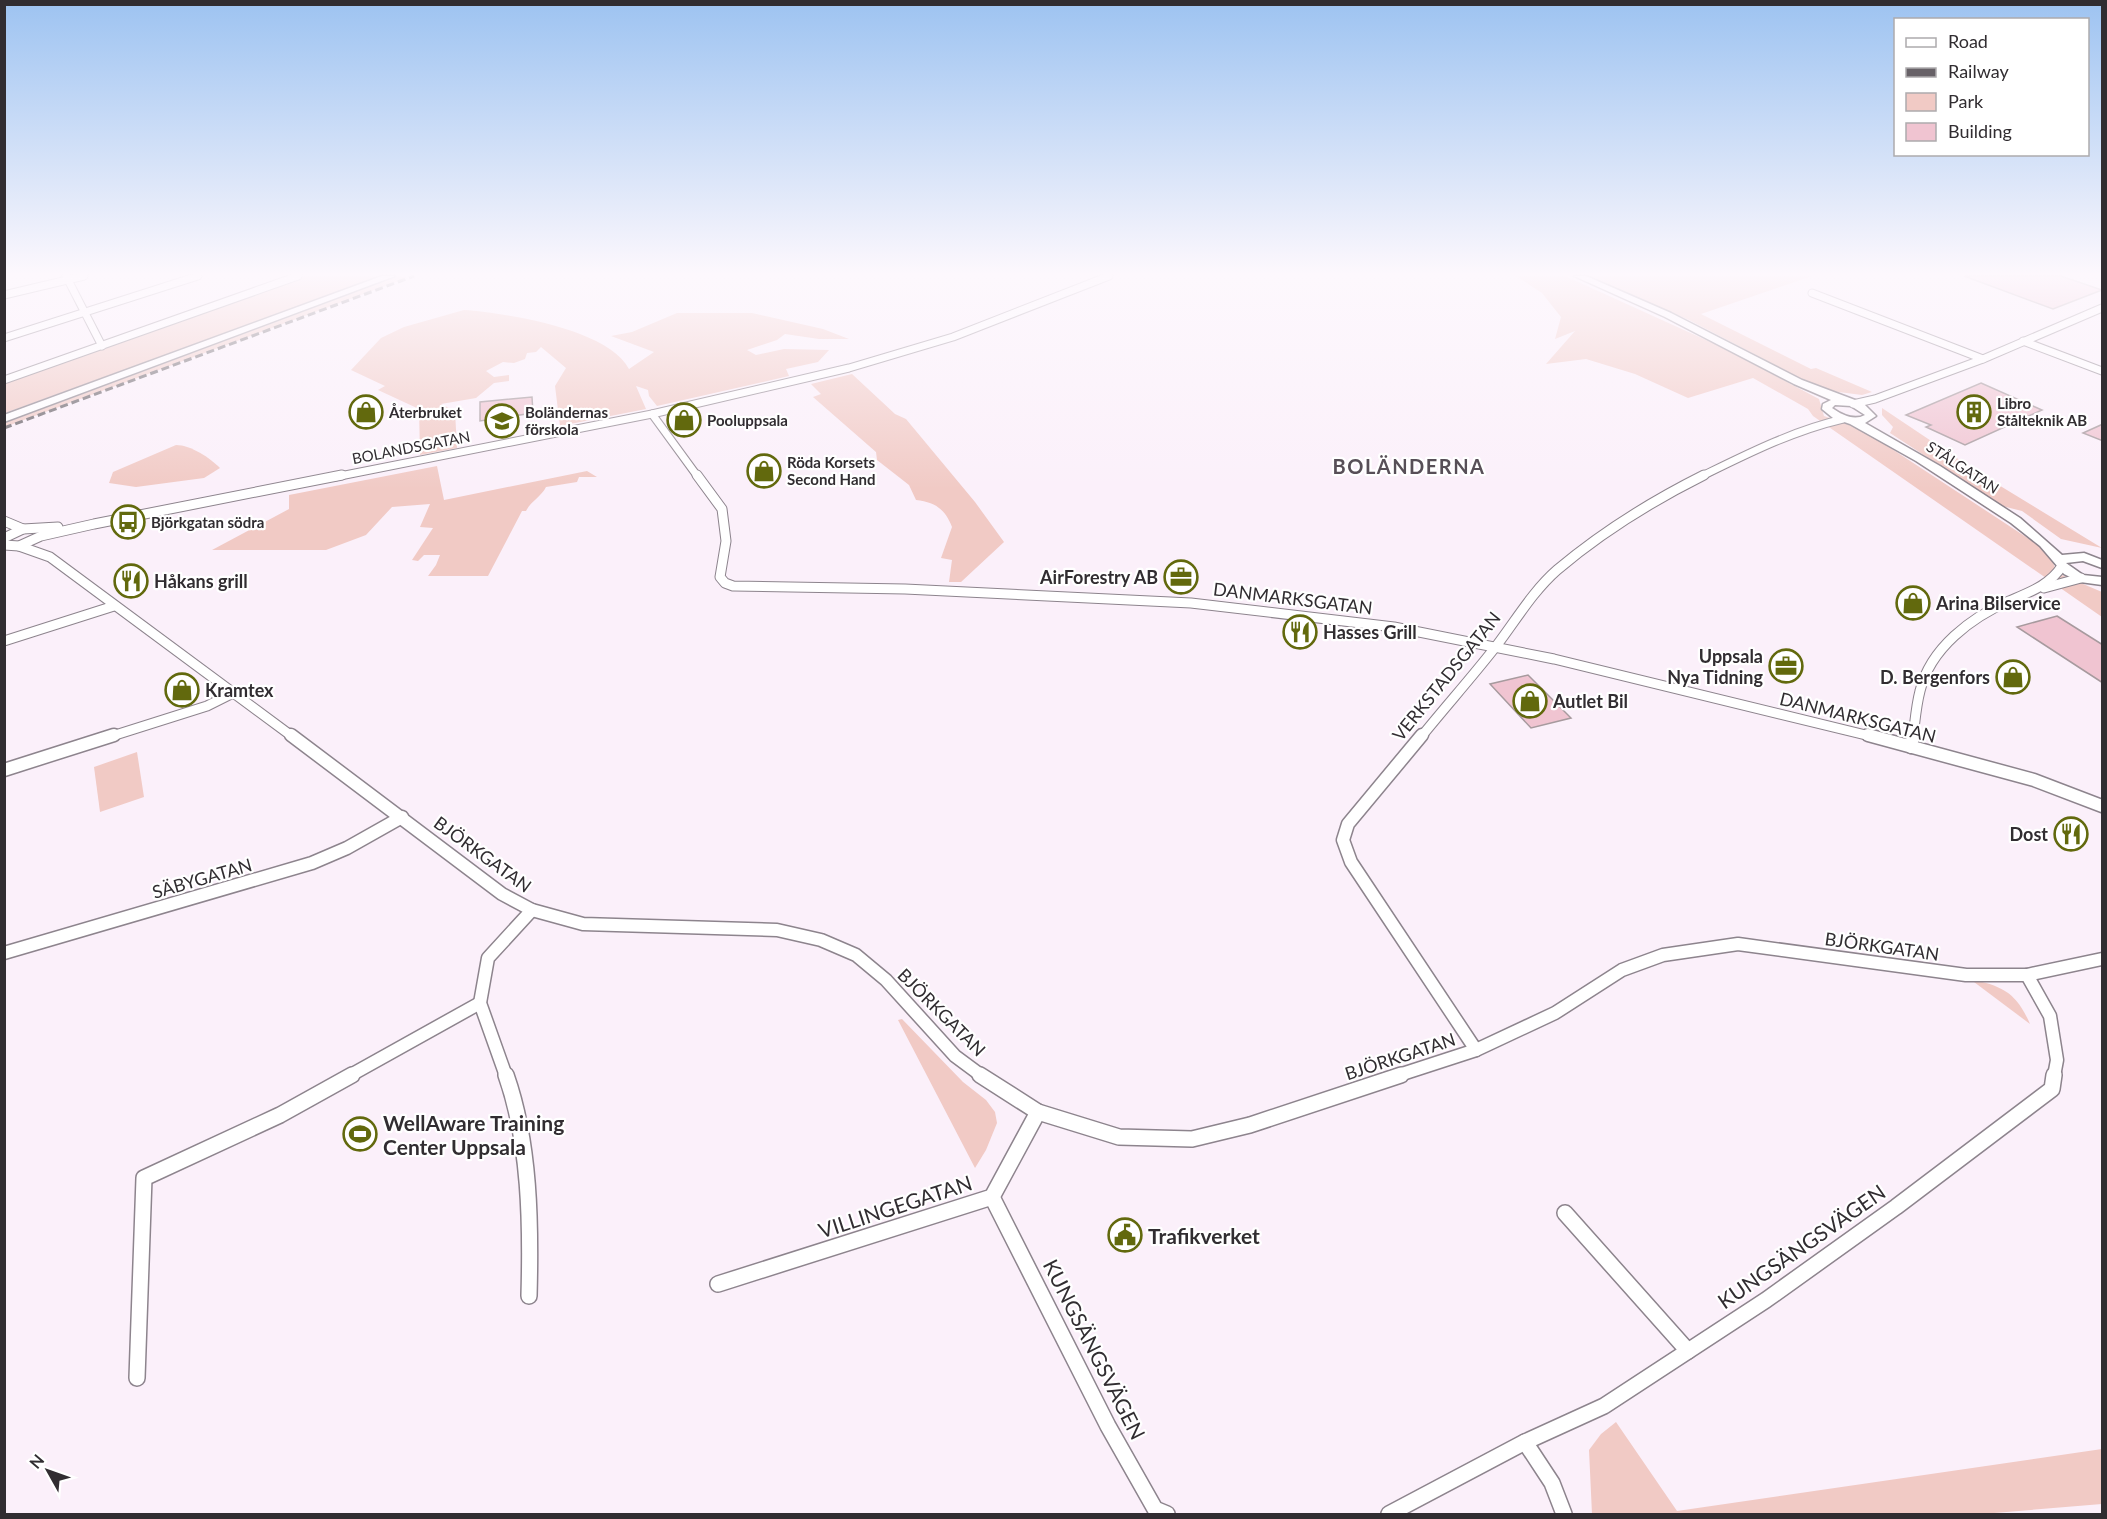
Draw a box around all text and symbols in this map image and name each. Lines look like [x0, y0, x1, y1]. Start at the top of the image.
legend [1894, 18, 2089, 156]
text: Road [1948, 30, 1988, 52]
text: Railway [1948, 60, 2009, 82]
text: Park [1948, 90, 1984, 112]
text: Building [1948, 120, 2012, 142]
shop icon: Återbruket [348, 394, 384, 430]
building icon: Libro Stålteknik AB [1956, 394, 1992, 430]
place label: Libro Stålteknik AB [1997, 394, 2087, 429]
shop icon: Pooluppsala [666, 402, 702, 438]
place label: Återbruket [388, 403, 462, 421]
school or university icon: Boländernas förskola [484, 403, 520, 439]
place label: Boländernas förskola [525, 403, 608, 438]
place label: Pooluppsala [707, 411, 788, 429]
street label: BOLANDSGATAN [350, 427, 472, 467]
street label: STÅLGATAN [1923, 437, 2003, 497]
shop icon: Röda Korsets Second Hand [746, 453, 782, 489]
place label: Röda Korsets Second Hand [787, 453, 876, 488]
district label: BOLÄNDERNA [1333, 454, 1485, 478]
bus stop icon: Björkgatan södra [110, 504, 146, 540]
place label: Björkgatan södra [151, 513, 264, 531]
office icon: AirForestry AB [1163, 559, 1199, 595]
restaurant icon: Håkans grill [113, 563, 149, 599]
place label: AirForestry AB [1039, 566, 1158, 588]
place label: Håkans grill [154, 570, 248, 592]
street label: DANMARKSGATAN [1212, 577, 1374, 619]
shop icon: Arina Bilservice [1895, 585, 1931, 621]
place label: Arina Bilservice [1935, 592, 2061, 614]
street label: VERKSTADSGATAN [1387, 607, 1505, 745]
restaurant icon: Hasses Grill [1282, 614, 1318, 650]
place label: Hasses Grill [1323, 621, 1417, 643]
place label: Uppsala Nya Tidning [1667, 645, 1763, 688]
office icon: Uppsala Nya Tidning [1768, 648, 1804, 684]
shop icon: D. Bergenfors [1995, 659, 2031, 695]
place label: D. Bergenfors [1880, 666, 1990, 688]
shop icon: Kramtex [164, 672, 200, 708]
place label: Kramtex [205, 679, 274, 701]
shop icon: Autlet Bil [1512, 683, 1548, 719]
street label: DANMARKSGATAN [1778, 687, 1938, 747]
place label: Autlet Bil [1552, 690, 1628, 712]
street label: BJÖRKGATAN [430, 811, 536, 897]
restaurant icon: Dost [2053, 816, 2089, 852]
place label: Dost [2009, 823, 2048, 845]
street label: SÄBYGATAN [150, 853, 254, 903]
street label: BJÖRKGATAN [1823, 927, 1941, 965]
street label: BJÖRKGATAN [893, 963, 991, 1061]
street label: BJÖRKGATAN [1342, 1028, 1458, 1084]
place label: WellAware Training Center Uppsala [383, 1110, 564, 1159]
sports icon: WellAware Training Center Uppsala [342, 1116, 378, 1152]
street label: VILLINGEGATAN [815, 1169, 975, 1243]
street label: KUNGSÄNGSVÄGEN [1712, 1179, 1890, 1313]
public building icon: Trafikverket [1107, 1217, 1143, 1253]
place label: Trafikverket [1148, 1223, 1260, 1248]
street label: KUNGSÄNGSVÄGEN [1039, 1255, 1151, 1443]
north arrow [18, 1441, 78, 1501]
text: N [25, 1450, 47, 1472]

